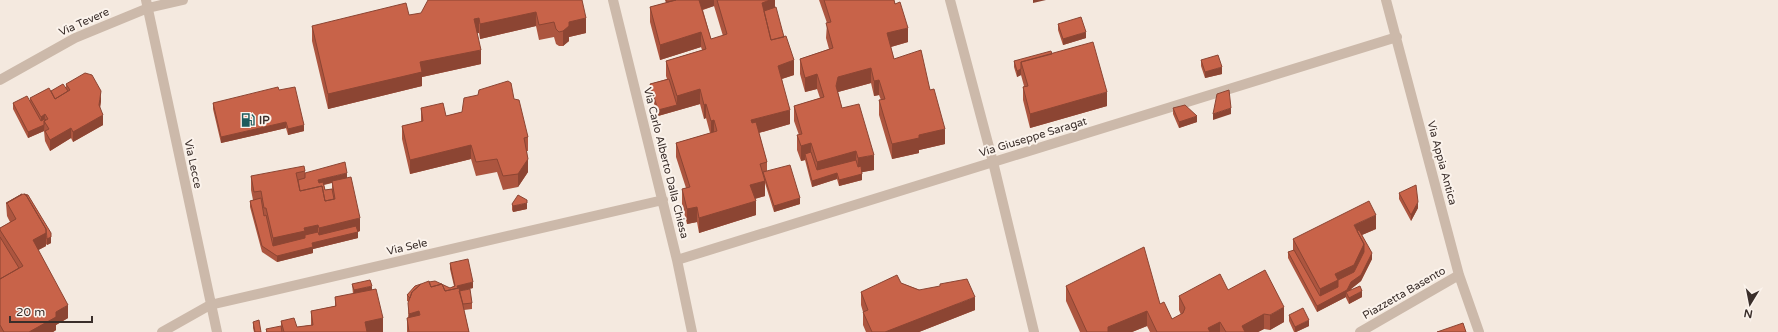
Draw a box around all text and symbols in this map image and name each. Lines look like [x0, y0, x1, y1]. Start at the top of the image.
street label: Via Tevere [57, 5, 111, 39]
street label: Via Carlo Alberto Dalla Chiesa [641, 86, 691, 240]
fuel station icon: IP [240, 112, 256, 128]
place label: IP [259, 114, 270, 127]
street label: Via Giuseppe Saragat [978, 114, 1088, 160]
street label: Via Appia Antica [1424, 119, 1460, 207]
street label: Via Lecce [181, 138, 205, 190]
street label: Via Sele [385, 236, 429, 258]
street label: Piazzetta Basento [1360, 264, 1448, 322]
north arrow [1730, 284, 1770, 324]
scale bar [10, 298, 92, 324]
text: 20 m [16, 305, 45, 319]
text: N [1743, 306, 1754, 321]

